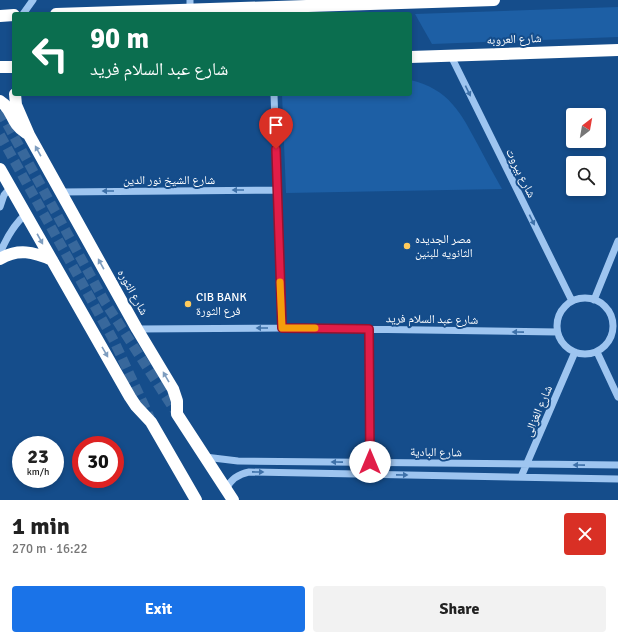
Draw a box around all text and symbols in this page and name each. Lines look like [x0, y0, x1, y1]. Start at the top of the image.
text: 90 m [90, 22, 149, 56]
icon: left [24, 28, 76, 80]
street label: شارع العروبه [486, 31, 542, 48]
text: شارع عبد السلام فريد [90, 58, 228, 80]
one-way arrow [465, 85, 471, 96]
pin [259, 108, 293, 149]
north arrow [566, 108, 606, 148]
map controls [566, 108, 606, 196]
icon: arrive [265, 114, 287, 136]
one-way arrow [35, 145, 42, 157]
street label: شارع بيروت [502, 146, 539, 200]
button: search [566, 156, 606, 196]
street label: شارع الشيخ نور الدين [123, 173, 215, 188]
one-way arrow [231, 187, 244, 193]
one-way arrow [101, 188, 114, 194]
one-way arrow [529, 214, 535, 225]
place label: مصر الجديده الثانويه للبنين [415, 232, 473, 261]
one-way arrow [37, 233, 44, 245]
marker: مصر الجديده الثانويه للبنين [402, 241, 412, 251]
one-way arrow [98, 258, 105, 270]
street label: شارع الثوره [114, 267, 151, 318]
place label: CIB BANK فرع الثورة [196, 290, 247, 319]
marker: CIB BANK فرع الثورة [183, 299, 193, 309]
street label: شارع عبد السلام فريد [386, 311, 478, 328]
one-way arrow [255, 325, 268, 331]
one-way arrow [512, 328, 524, 335]
one-way arrow [101, 346, 108, 358]
one-way arrow [162, 371, 169, 383]
street label: شارع الغزالى [521, 383, 556, 439]
speed limit sign: 30 [72, 436, 124, 488]
position arrow [349, 441, 391, 483]
text: 23 [27, 444, 49, 469]
street label: شارع البادية [410, 445, 462, 460]
one-way arrow [330, 459, 343, 465]
one-way arrow [572, 462, 585, 468]
text: km/h [27, 466, 49, 478]
one-way arrow [252, 469, 264, 476]
one-way arrow [396, 472, 409, 478]
text: 1 min [12, 511, 70, 541]
button: close [564, 513, 606, 555]
text: 270 m · 16:22 [12, 541, 88, 557]
button: Exit [12, 586, 305, 632]
button: Share [313, 586, 606, 632]

